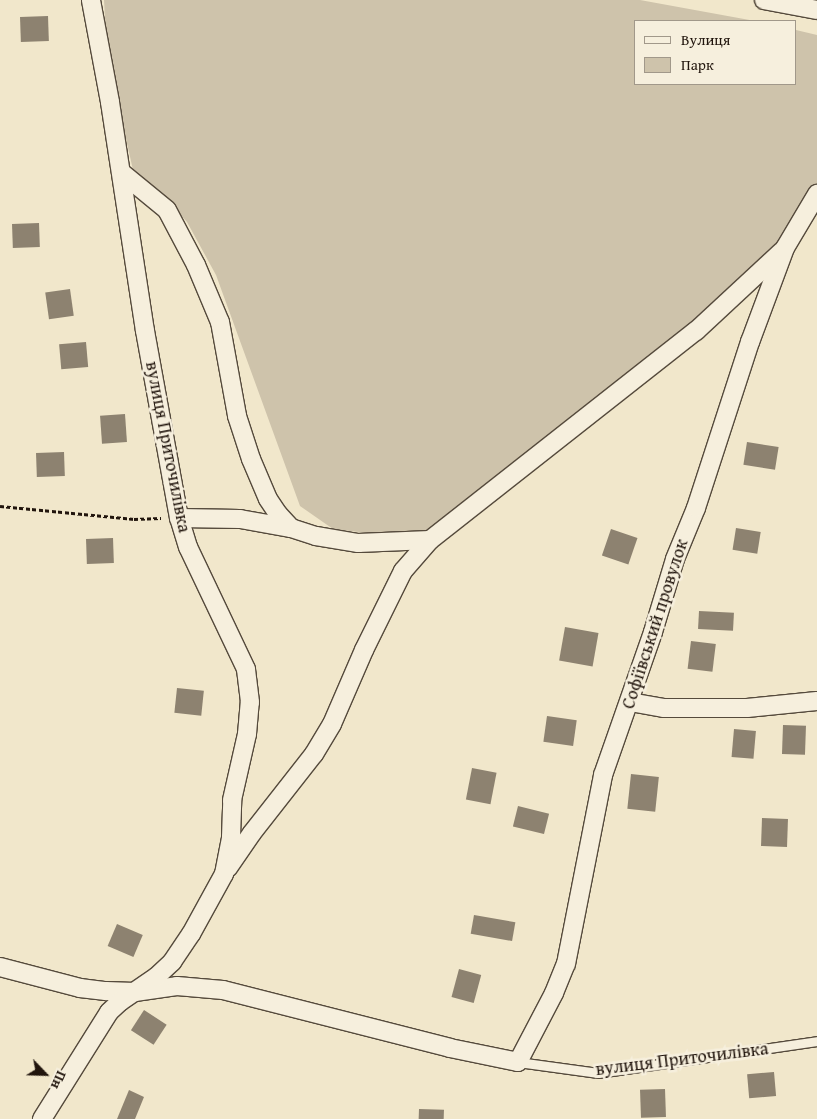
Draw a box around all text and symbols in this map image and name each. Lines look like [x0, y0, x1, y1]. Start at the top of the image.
legend [634, 20, 797, 85]
text: Вулиця [681, 29, 730, 50]
text: Парк [681, 54, 714, 75]
street label: вулиця Приточилівка [141, 360, 195, 534]
street label: Софіївський провулок [617, 536, 693, 712]
street label: вулиця Приточилівка [594, 1038, 770, 1080]
north arrow [20, 1049, 70, 1099]
text: Пн [46, 1068, 72, 1092]

